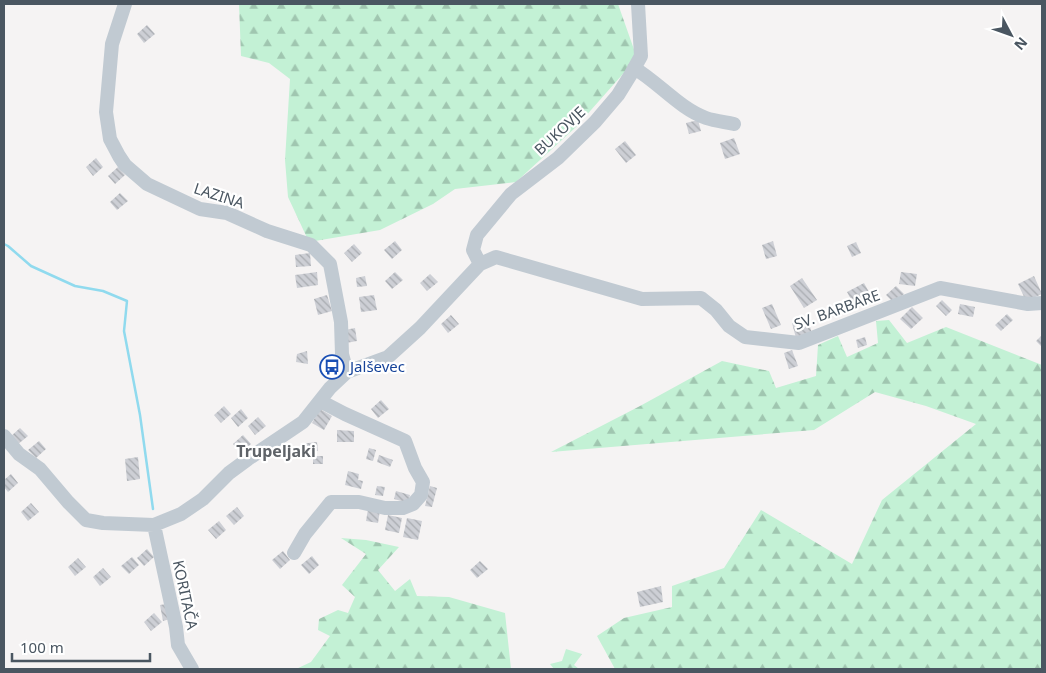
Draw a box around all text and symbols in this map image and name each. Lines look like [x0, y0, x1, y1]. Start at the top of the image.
north arrow [986, 10, 1036, 60]
text: N [1010, 33, 1032, 54]
street label: BUKOVJE [530, 102, 589, 159]
street label: LAZINA [191, 177, 248, 213]
street label: SV. BARBARE [791, 284, 882, 334]
bus stop icon: Jalševec [319, 354, 345, 380]
place label: Jalševec [348, 356, 405, 376]
district label: Trupeljaki [236, 440, 316, 462]
street label: KORITAČA [169, 558, 203, 632]
scale bar [12, 630, 150, 662]
text: 100 m [20, 637, 64, 657]

